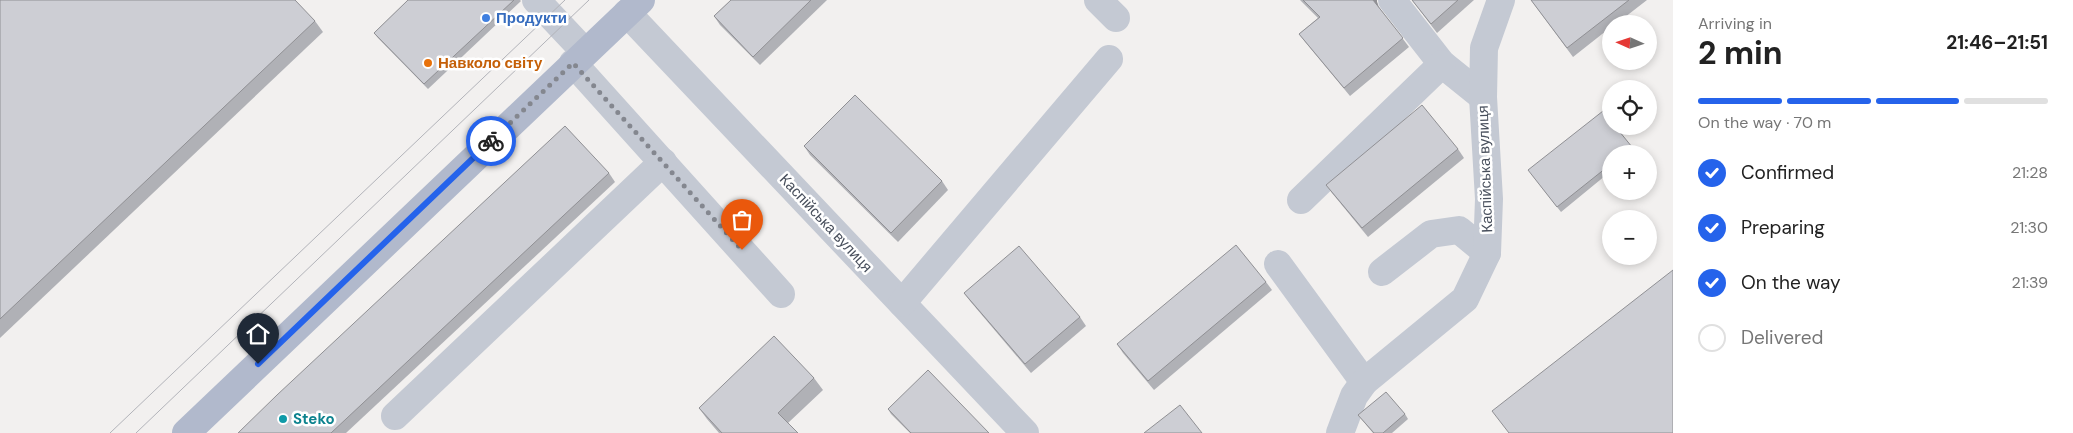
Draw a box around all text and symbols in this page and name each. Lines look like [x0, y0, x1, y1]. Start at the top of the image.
place label: Продукти [496, 8, 567, 28]
marker: Продукти [480, 12, 492, 24]
text: Arriving in [1698, 13, 1772, 34]
north arrow [1602, 15, 1658, 70]
map controls [1602, 15, 1657, 265]
text: 21:46–21:51 [1946, 30, 2048, 55]
text: 2 min [1698, 32, 1783, 74]
place label: Навколо світу [438, 53, 543, 73]
marker: Навколо світу [422, 57, 434, 69]
button: locate [1602, 80, 1657, 135]
street label: Каспійська вулиця [1473, 105, 1497, 233]
text: On the way · 70 m [1698, 112, 1831, 133]
courier [466, 116, 516, 166]
icon: bike [477, 127, 505, 155]
button: + [1602, 145, 1657, 200]
icon: check [1698, 159, 1726, 187]
text: Confirmed [1741, 160, 1834, 185]
text: 21:28 [2012, 162, 2048, 183]
street label: Каспійська вулиця [775, 170, 877, 276]
pin [721, 199, 763, 250]
icon: bag [728, 206, 756, 234]
button: − [1602, 210, 1657, 265]
icon: check [1698, 214, 1726, 242]
text: Preparing [1741, 215, 1825, 240]
text: 21:30 [2010, 217, 2048, 238]
icon: check [1698, 269, 1726, 297]
text: On the way [1741, 270, 1841, 295]
text: 21:39 [2012, 272, 2048, 293]
pin [237, 313, 279, 364]
icon: home [244, 320, 272, 348]
text: Delivered [1741, 325, 1823, 350]
place label: Steko [293, 409, 335, 429]
marker: Steko [277, 413, 289, 425]

